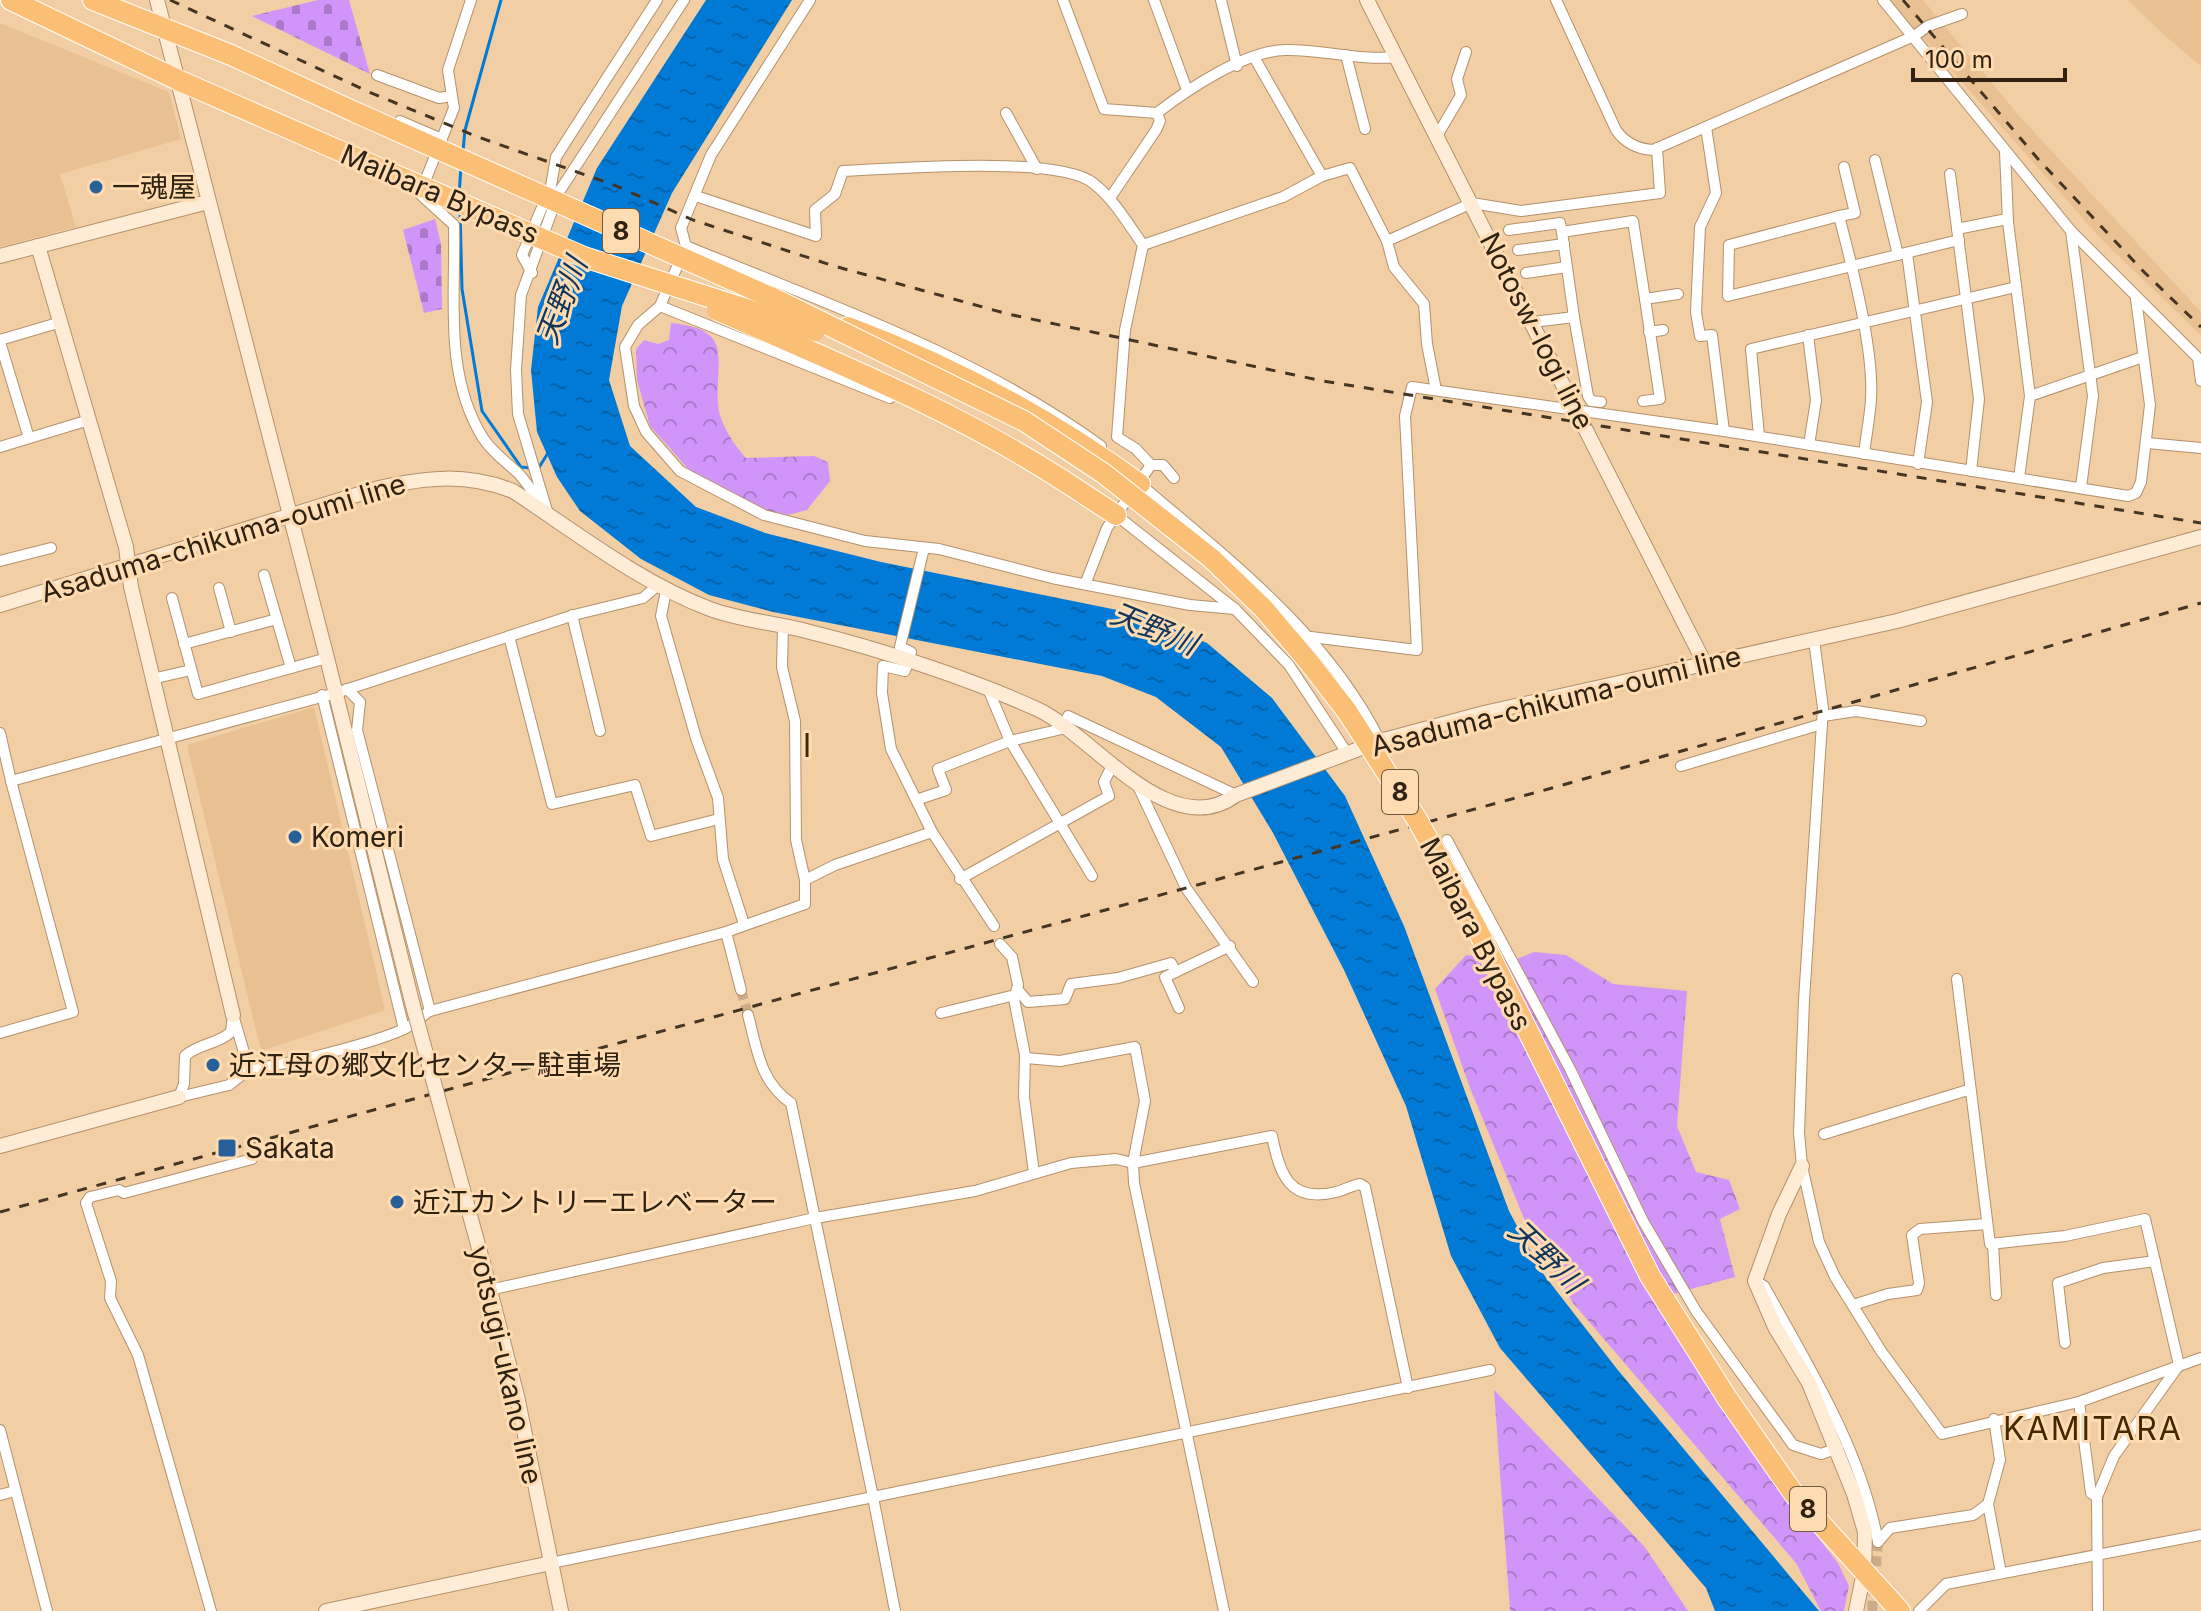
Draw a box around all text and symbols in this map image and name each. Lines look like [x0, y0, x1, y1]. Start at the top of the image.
scale bar [1913, 32, 2065, 82]
text: 100 m [1925, 45, 1993, 74]
street label: Maibara Bypass [336, 137, 544, 251]
place label: 一魂屋 [112, 170, 196, 204]
marker: 一魂屋 [87, 178, 105, 196]
road number: 8 [603, 209, 639, 253]
street label: Notosw-Iogi line [1473, 227, 1601, 435]
water label: 天野川 [528, 249, 595, 349]
street label: Asaduma-chikuma-oumi line [36, 466, 410, 610]
water label: 天野川 [1106, 595, 1206, 663]
street label: Asaduma-chikuma-oumi line [1368, 639, 1744, 763]
district label: I [803, 726, 813, 765]
road number: 8 [1382, 770, 1418, 814]
place label: Komeri [311, 820, 404, 854]
marker: Komeri [286, 828, 304, 846]
street label: Maibara Bypass [1413, 832, 1539, 1036]
place label: 近江母の郷文化センター駐車場 [229, 1048, 621, 1082]
marker: 近江母の郷文化センター駐車場 [204, 1056, 222, 1074]
place label: Sakata [245, 1131, 335, 1165]
marker: Sakata [216, 1137, 238, 1159]
place label: 近江カントリーエレベーター [413, 1185, 777, 1219]
marker: 近江カントリーエレベーター [388, 1193, 406, 1211]
water label: 天野川 [1502, 1212, 1594, 1303]
street label: yotsugi-ukano line [462, 1242, 550, 1488]
district label: KAMITARA [2003, 1409, 2183, 1448]
road number: 8 [1790, 1487, 1826, 1531]

